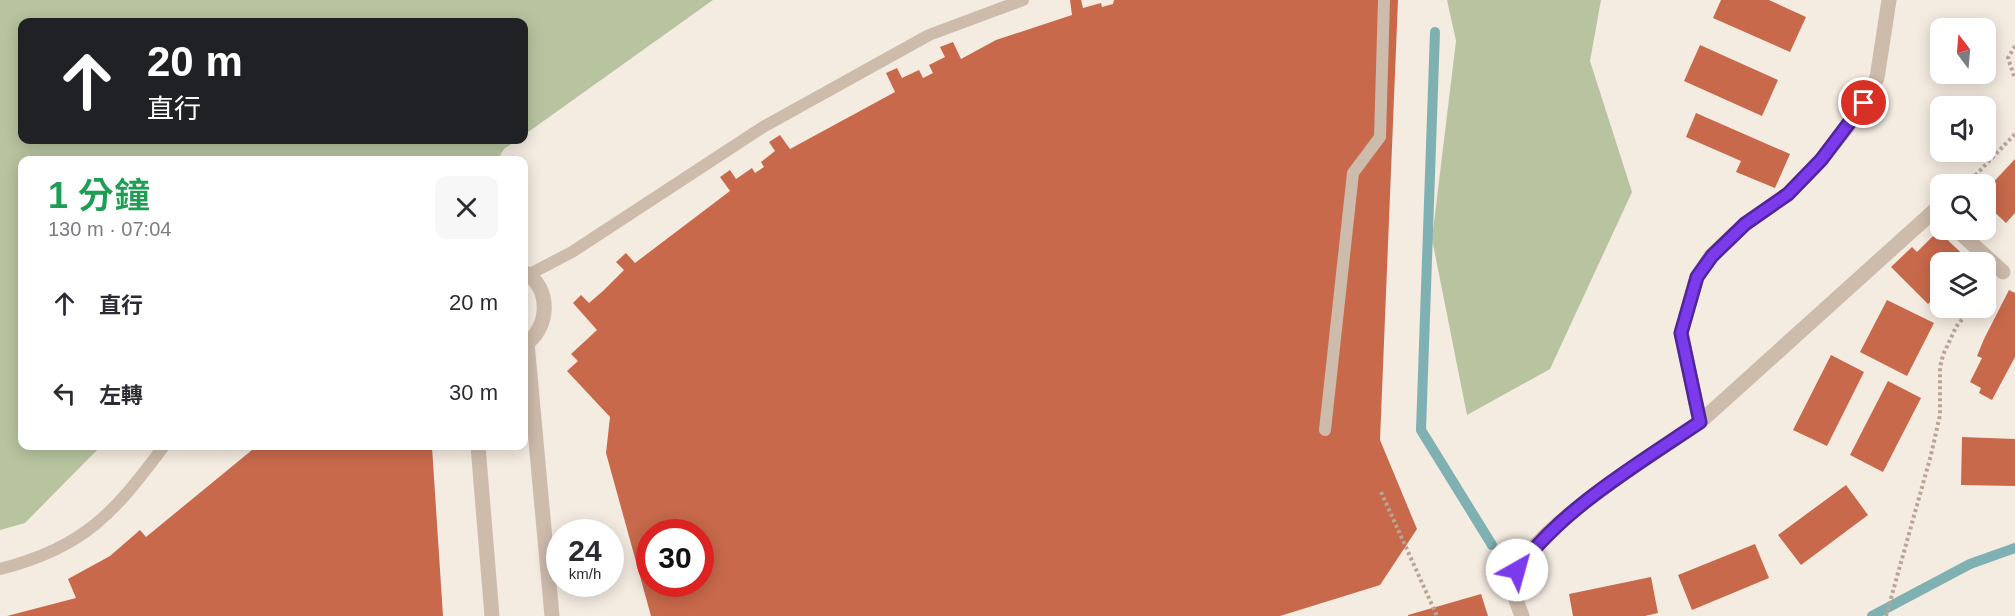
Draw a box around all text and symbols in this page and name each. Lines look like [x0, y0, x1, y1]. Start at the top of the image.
north arrow [1930, 18, 1996, 84]
map controls [1930, 18, 1996, 318]
text: 20 m [147, 38, 243, 85]
icon: ahead [48, 42, 126, 120]
pin [1838, 77, 1889, 128]
icon: arrive [1847, 86, 1880, 119]
text: 直行 [147, 94, 201, 124]
button: sound [1930, 96, 1996, 162]
button: search [1930, 174, 1996, 240]
text: 1 分鐘 [48, 175, 150, 216]
button: close [435, 176, 498, 239]
text: 130 m · 07:04 [48, 218, 171, 240]
button: layers [1930, 252, 1996, 318]
icon: ahead [48, 287, 81, 320]
text: 20 m [449, 290, 498, 315]
text: 直行 [99, 293, 143, 318]
icon: left [48, 377, 81, 410]
text: 30 m [449, 380, 498, 405]
text: 左轉 [99, 383, 143, 408]
speed limit sign: 30 [636, 519, 714, 597]
text: 24 [568, 534, 602, 567]
position arrow [1485, 538, 1549, 602]
text: km/h [569, 565, 601, 582]

